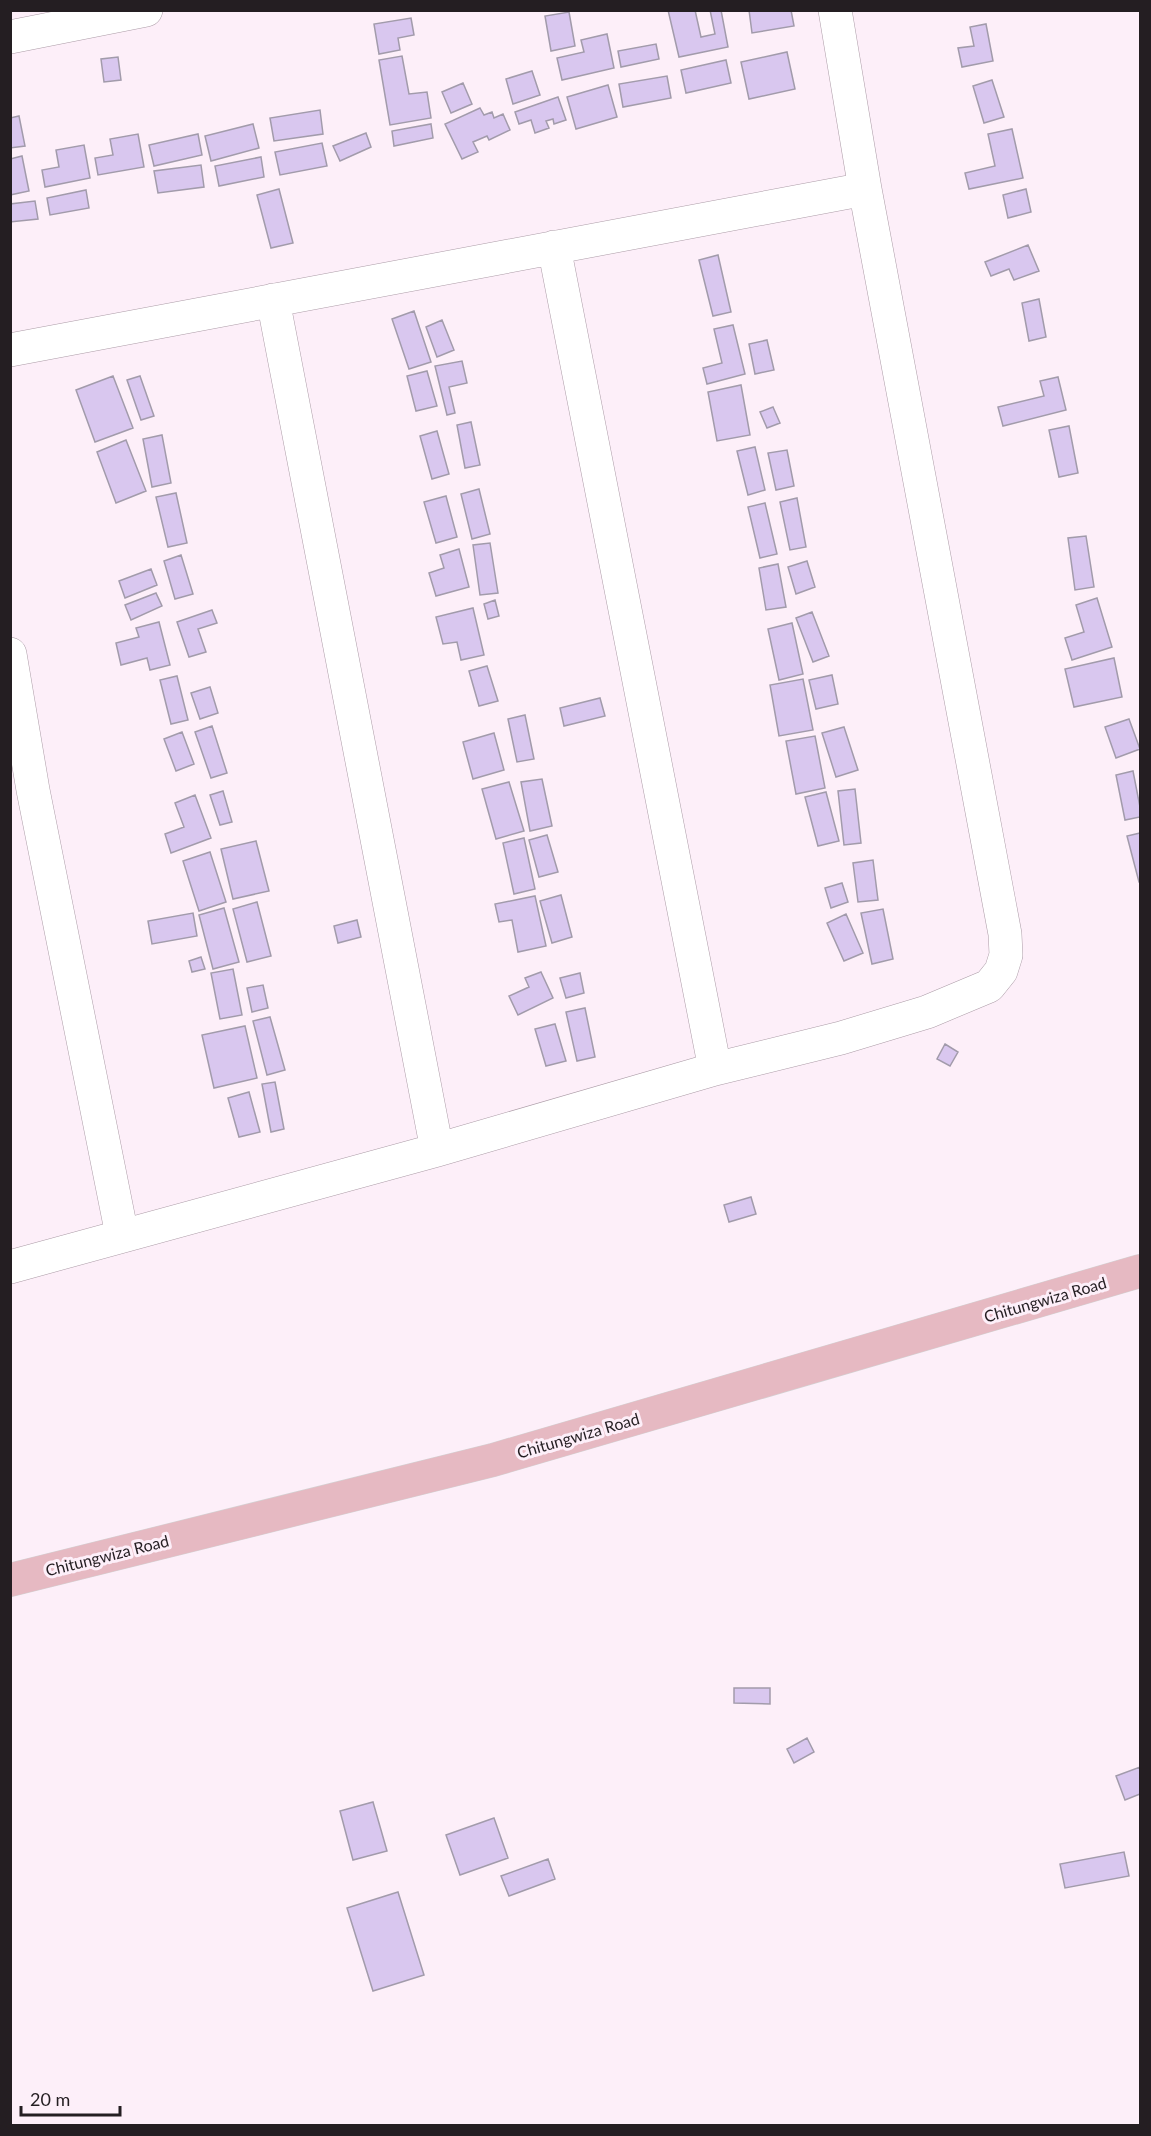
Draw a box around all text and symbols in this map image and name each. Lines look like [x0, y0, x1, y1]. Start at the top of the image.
street label: Chitungwiza Road [982, 1272, 1108, 1326]
street label: Chitungwiza Road [515, 1408, 641, 1462]
street label: Chitungwiza Road [43, 1530, 171, 1580]
scale bar [21, 2079, 120, 2117]
text: 20 m [30, 2088, 70, 2110]

